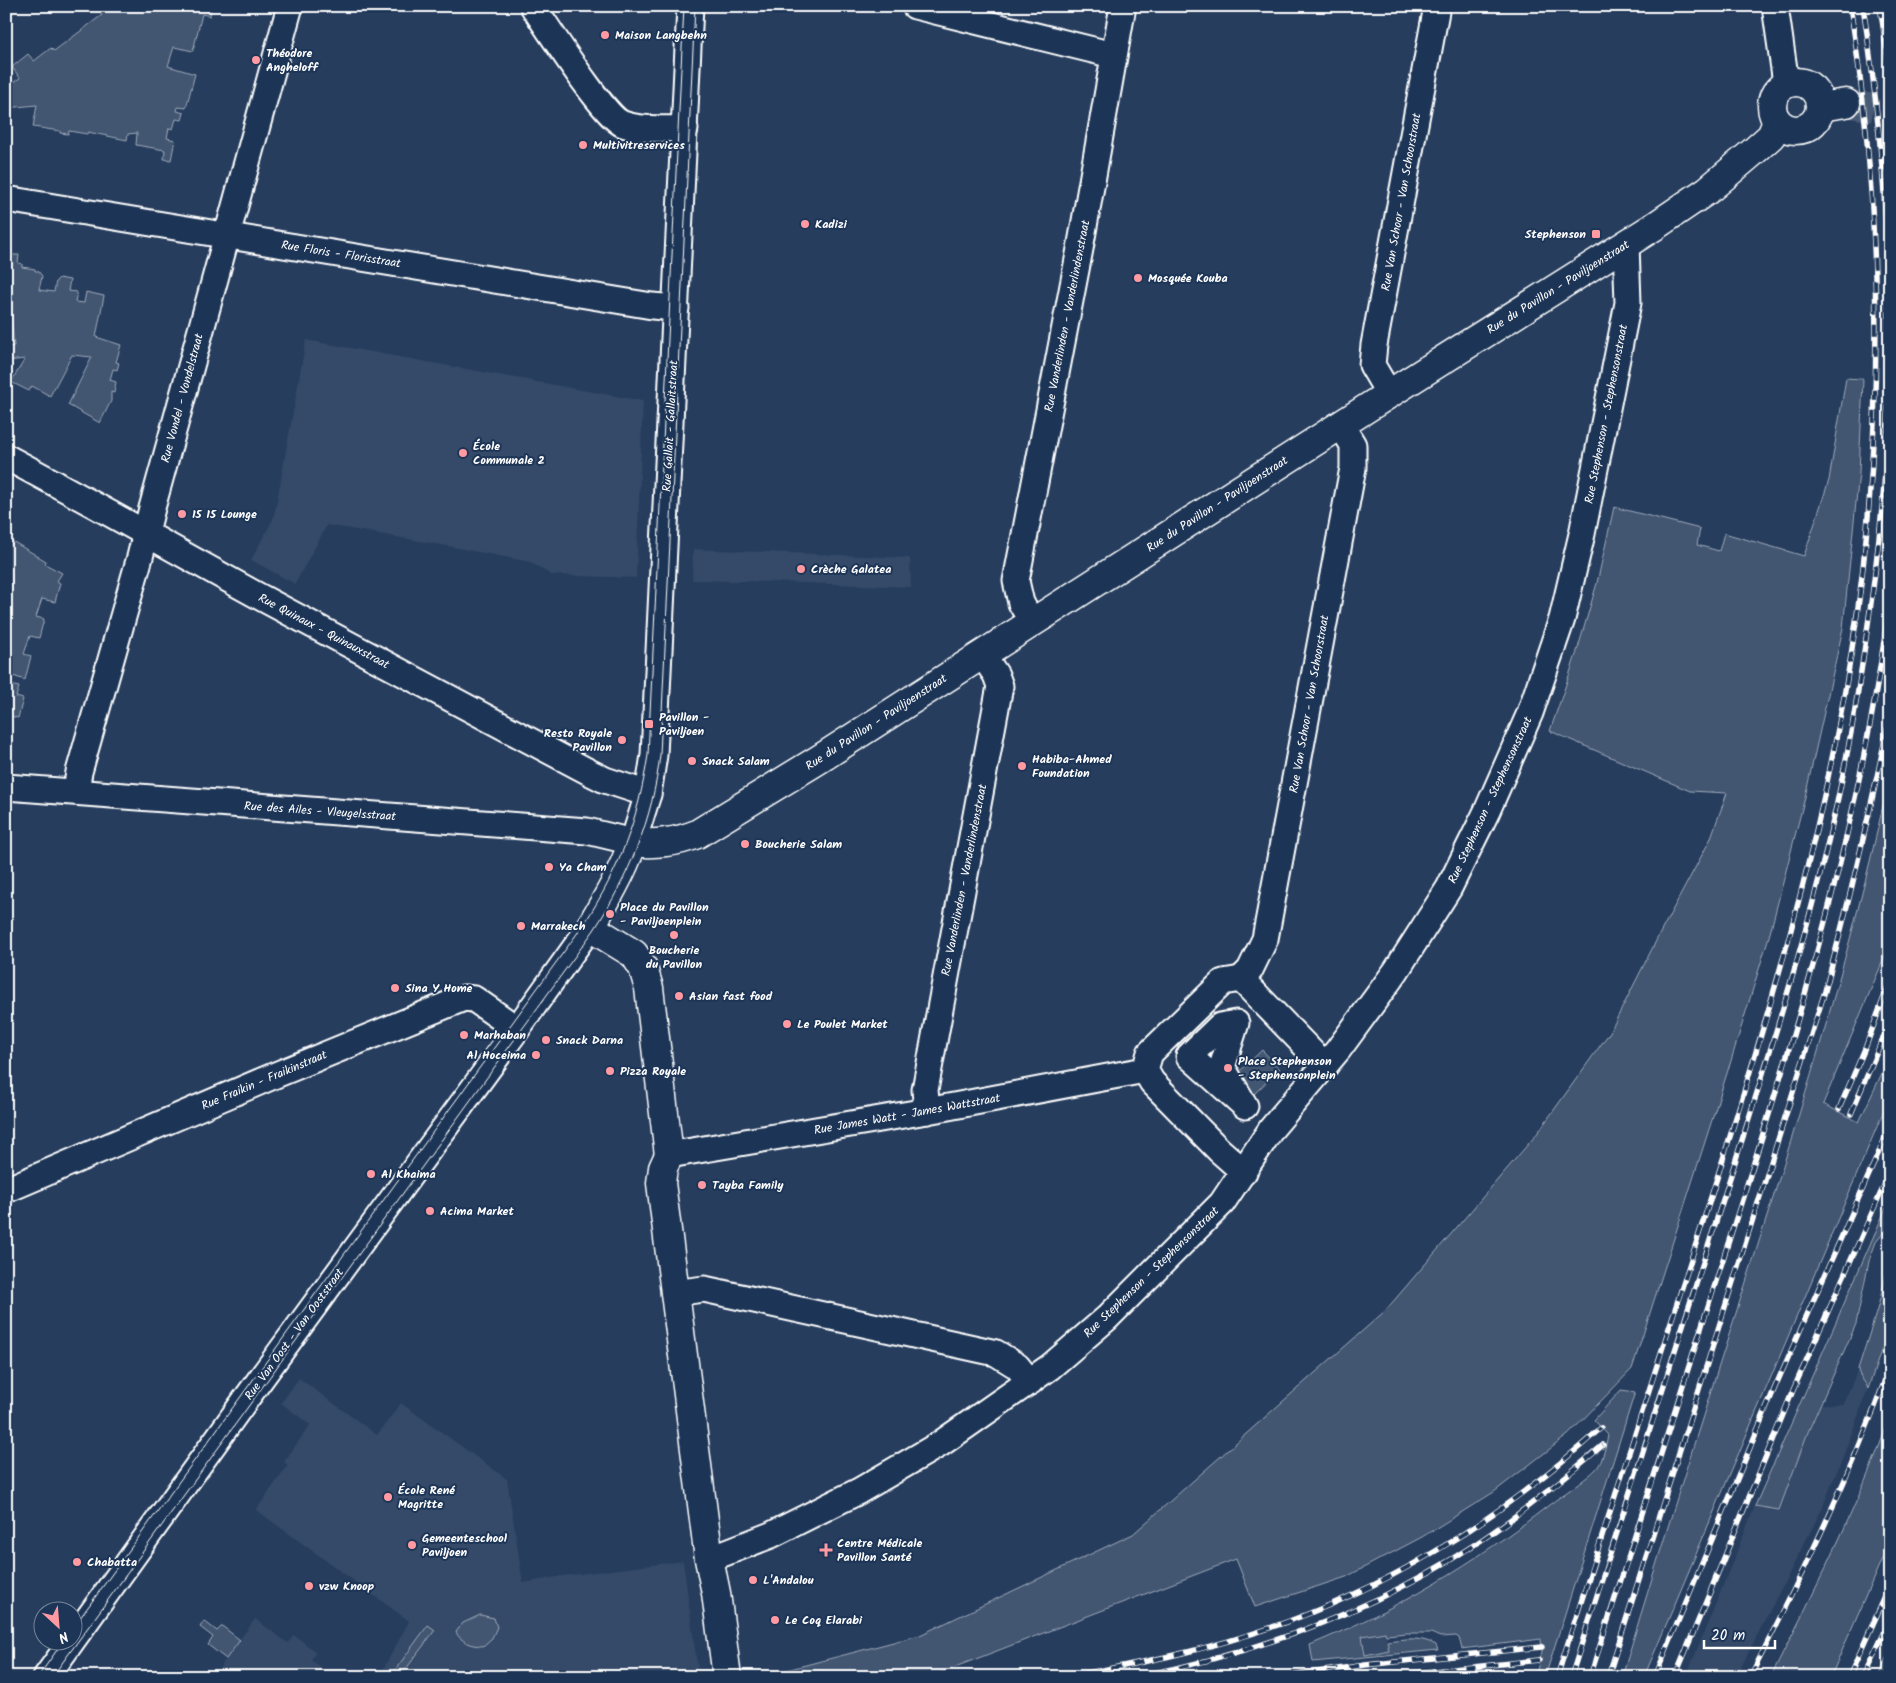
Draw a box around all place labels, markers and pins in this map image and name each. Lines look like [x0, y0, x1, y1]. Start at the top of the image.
place label: Maison Langbehn [615, 26, 707, 45]
marker: Maison Langbehn [599, 29, 611, 41]
place label: Théodore Angheloff [266, 44, 319, 77]
marker: Théodore Angheloff [250, 54, 262, 66]
place label: Multivitreservices [593, 136, 685, 155]
marker: Multivitreservices [577, 139, 589, 151]
place label: Kadizi [815, 215, 848, 234]
marker: Kadizi [799, 218, 811, 230]
place label: Stephenson [1525, 225, 1586, 244]
marker: Stephenson [1590, 228, 1602, 240]
place label: Mosquée Kouba [1148, 269, 1228, 288]
marker: Mosquée Kouba [1132, 272, 1144, 284]
place label: École Communale 2 [473, 437, 545, 470]
marker: École Communale 2 [457, 447, 469, 459]
place label: 15 15 Lounge [192, 505, 257, 524]
marker: 15 15 Lounge [176, 508, 188, 520]
place label: Crèche Galatea [811, 560, 891, 579]
marker: Crèche Galatea [795, 563, 807, 575]
place label: Pavillon - Paviljoen [659, 708, 709, 741]
marker: Pavillon - Paviljoen [643, 718, 655, 730]
place label: Resto Royale Pavillon [544, 724, 612, 757]
marker: Resto Royale Pavillon [616, 734, 628, 746]
place label: Habiba-Ahmed Foundation [1032, 750, 1112, 783]
place label: Snack Salam [702, 752, 770, 771]
marker: Snack Salam [686, 755, 698, 767]
marker: Habiba-Ahmed Foundation [1016, 760, 1028, 772]
place label: Boucherie Salam [755, 835, 842, 854]
marker: Boucherie Salam [739, 838, 751, 850]
place label: Ya Cham [559, 858, 607, 877]
marker: Ya Cham [543, 861, 555, 873]
place label: Place du Pavillon - Paviljoenplein [620, 898, 709, 931]
marker: Place du Pavillon - Paviljoenplein [604, 908, 616, 920]
place label: Marrakech [531, 917, 586, 936]
marker: Marrakech [515, 920, 527, 932]
marker: Boucherie du Pavillon [668, 929, 680, 941]
place label: Boucherie du Pavillon [646, 941, 703, 974]
place label: Sina Y Home [405, 979, 473, 998]
marker: Sina Y Home [389, 982, 401, 994]
place label: Asian fast food [689, 987, 773, 1006]
marker: Asian fast food [673, 990, 685, 1002]
place label: Le Poulet Market [797, 1015, 888, 1034]
marker: Le Poulet Market [781, 1018, 793, 1030]
place label: Marhaban [474, 1026, 526, 1045]
marker: Marhaban [458, 1029, 470, 1041]
place label: Snack Darna [556, 1031, 623, 1050]
marker: Snack Darna [540, 1034, 552, 1046]
place label: Al Hoceima [467, 1046, 526, 1065]
marker: Al Hoceima [530, 1049, 542, 1061]
place label: Place Stephenson - Stephensonplein [1238, 1052, 1336, 1085]
place label: Pizza Royale [620, 1062, 686, 1081]
marker: Place Stephenson - Stephensonplein [1222, 1062, 1234, 1074]
marker: Pizza Royale [604, 1065, 616, 1077]
place label: Al Khaima [381, 1165, 436, 1184]
marker: Al Khaima [365, 1168, 377, 1180]
place label: Tayba Family [712, 1176, 784, 1195]
marker: Tayba Family [696, 1179, 708, 1191]
place label: Acima Market [440, 1202, 514, 1221]
marker: Acima Market [424, 1205, 436, 1217]
place label: École René Magritte [398, 1481, 455, 1514]
marker: École René Magritte [382, 1491, 394, 1503]
place label: Gemeenteschool Paviljoen [422, 1529, 508, 1562]
place label: Centre Médicale Pavillon Santé [837, 1534, 922, 1567]
marker: Gemeenteschool Paviljoen [406, 1539, 418, 1551]
marker: Centre Médicale Pavillon Santé [819, 1543, 833, 1557]
place label: Chabatta [87, 1553, 137, 1572]
marker: Chabatta [71, 1556, 83, 1568]
place label: L'Andalou [763, 1571, 814, 1590]
marker: L'Andalou [747, 1574, 759, 1586]
place label: vzw Knoop [319, 1577, 375, 1596]
marker: vzw Knoop [303, 1580, 315, 1592]
place label: Le Coq Elarabi [785, 1611, 863, 1630]
marker: Le Coq Elarabi [769, 1614, 781, 1626]

